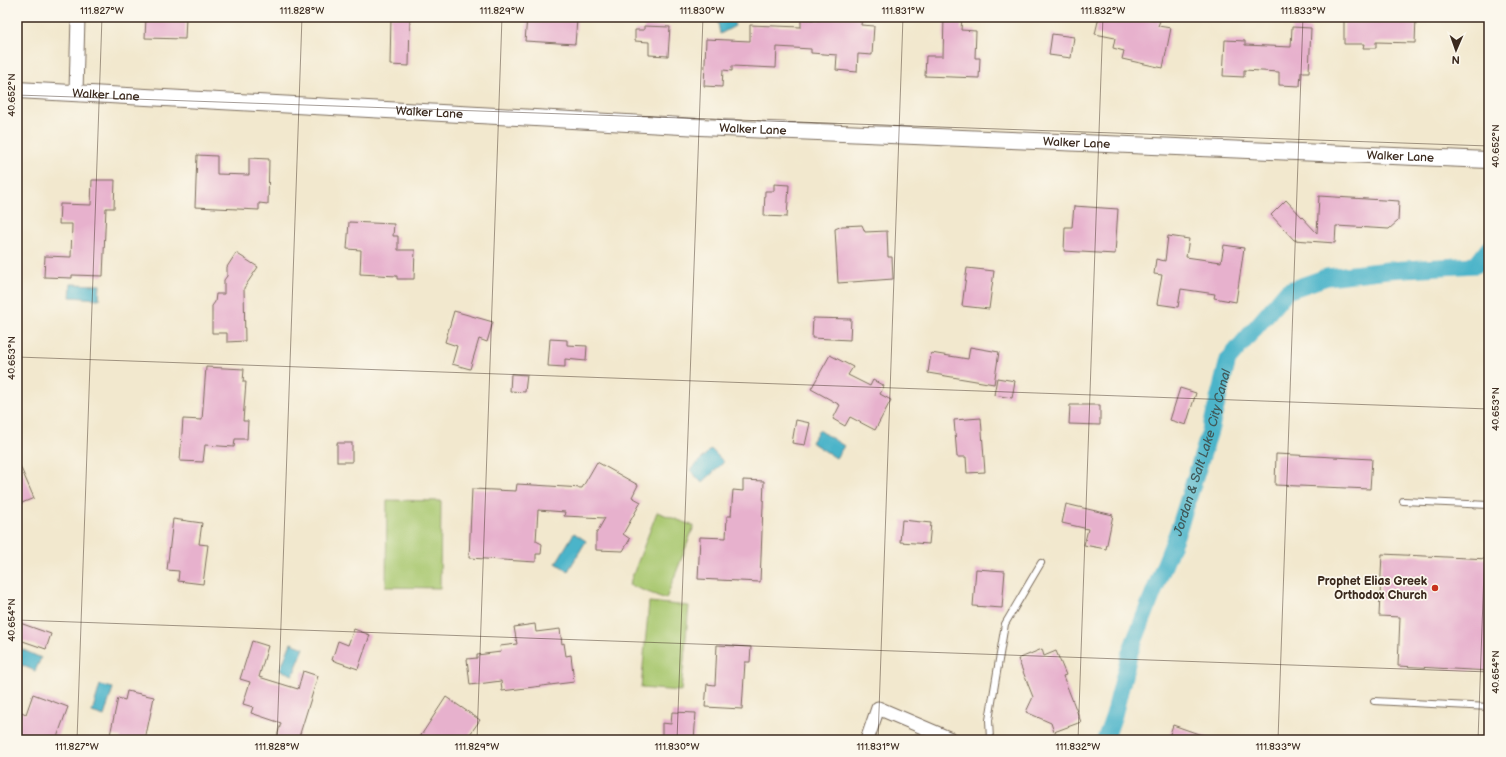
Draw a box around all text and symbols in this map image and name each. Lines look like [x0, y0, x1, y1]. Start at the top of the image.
text: 111.827°W [80, 5, 124, 17]
text: 111.828°W [280, 5, 324, 17]
text: 111.829°W [480, 5, 524, 17]
text: 111.830°W [679, 5, 725, 17]
text: 111.831°W [881, 5, 925, 17]
text: 111.832°W [1081, 5, 1125, 17]
text: 111.833°W [1280, 5, 1326, 17]
north arrow [1436, 30, 1476, 70]
text: N [1451, 53, 1460, 66]
text: 40.652°N [6, 73, 18, 117]
street label: Walker Lane [72, 86, 140, 105]
street label: Walker Lane [395, 104, 463, 122]
street label: Walker Lane [719, 121, 787, 139]
text: 40.652°N [1490, 124, 1502, 168]
street label: Walker Lane [1043, 134, 1111, 152]
street label: Walker Lane [1366, 148, 1434, 166]
text: 40.653°N [6, 336, 18, 380]
water label: Jordan & Salt Lake City Canal [1169, 367, 1235, 539]
text: 40.653°N [1490, 387, 1502, 431]
place label: Prophet Elias Greek Orthodox Church [1317, 574, 1428, 603]
marker: Prophet Elias Greek Orthodox Church [1430, 583, 1440, 593]
text: 40.654°N [6, 598, 18, 642]
text: 40.654°N [1490, 650, 1502, 694]
text: 111.827°W [55, 741, 99, 753]
text: 111.828°W [255, 741, 299, 753]
text: 111.829°W [455, 741, 499, 753]
text: 111.830°W [654, 741, 700, 753]
text: 111.831°W [856, 741, 900, 753]
text: 111.832°W [1056, 741, 1100, 753]
text: 111.833°W [1255, 741, 1301, 753]

